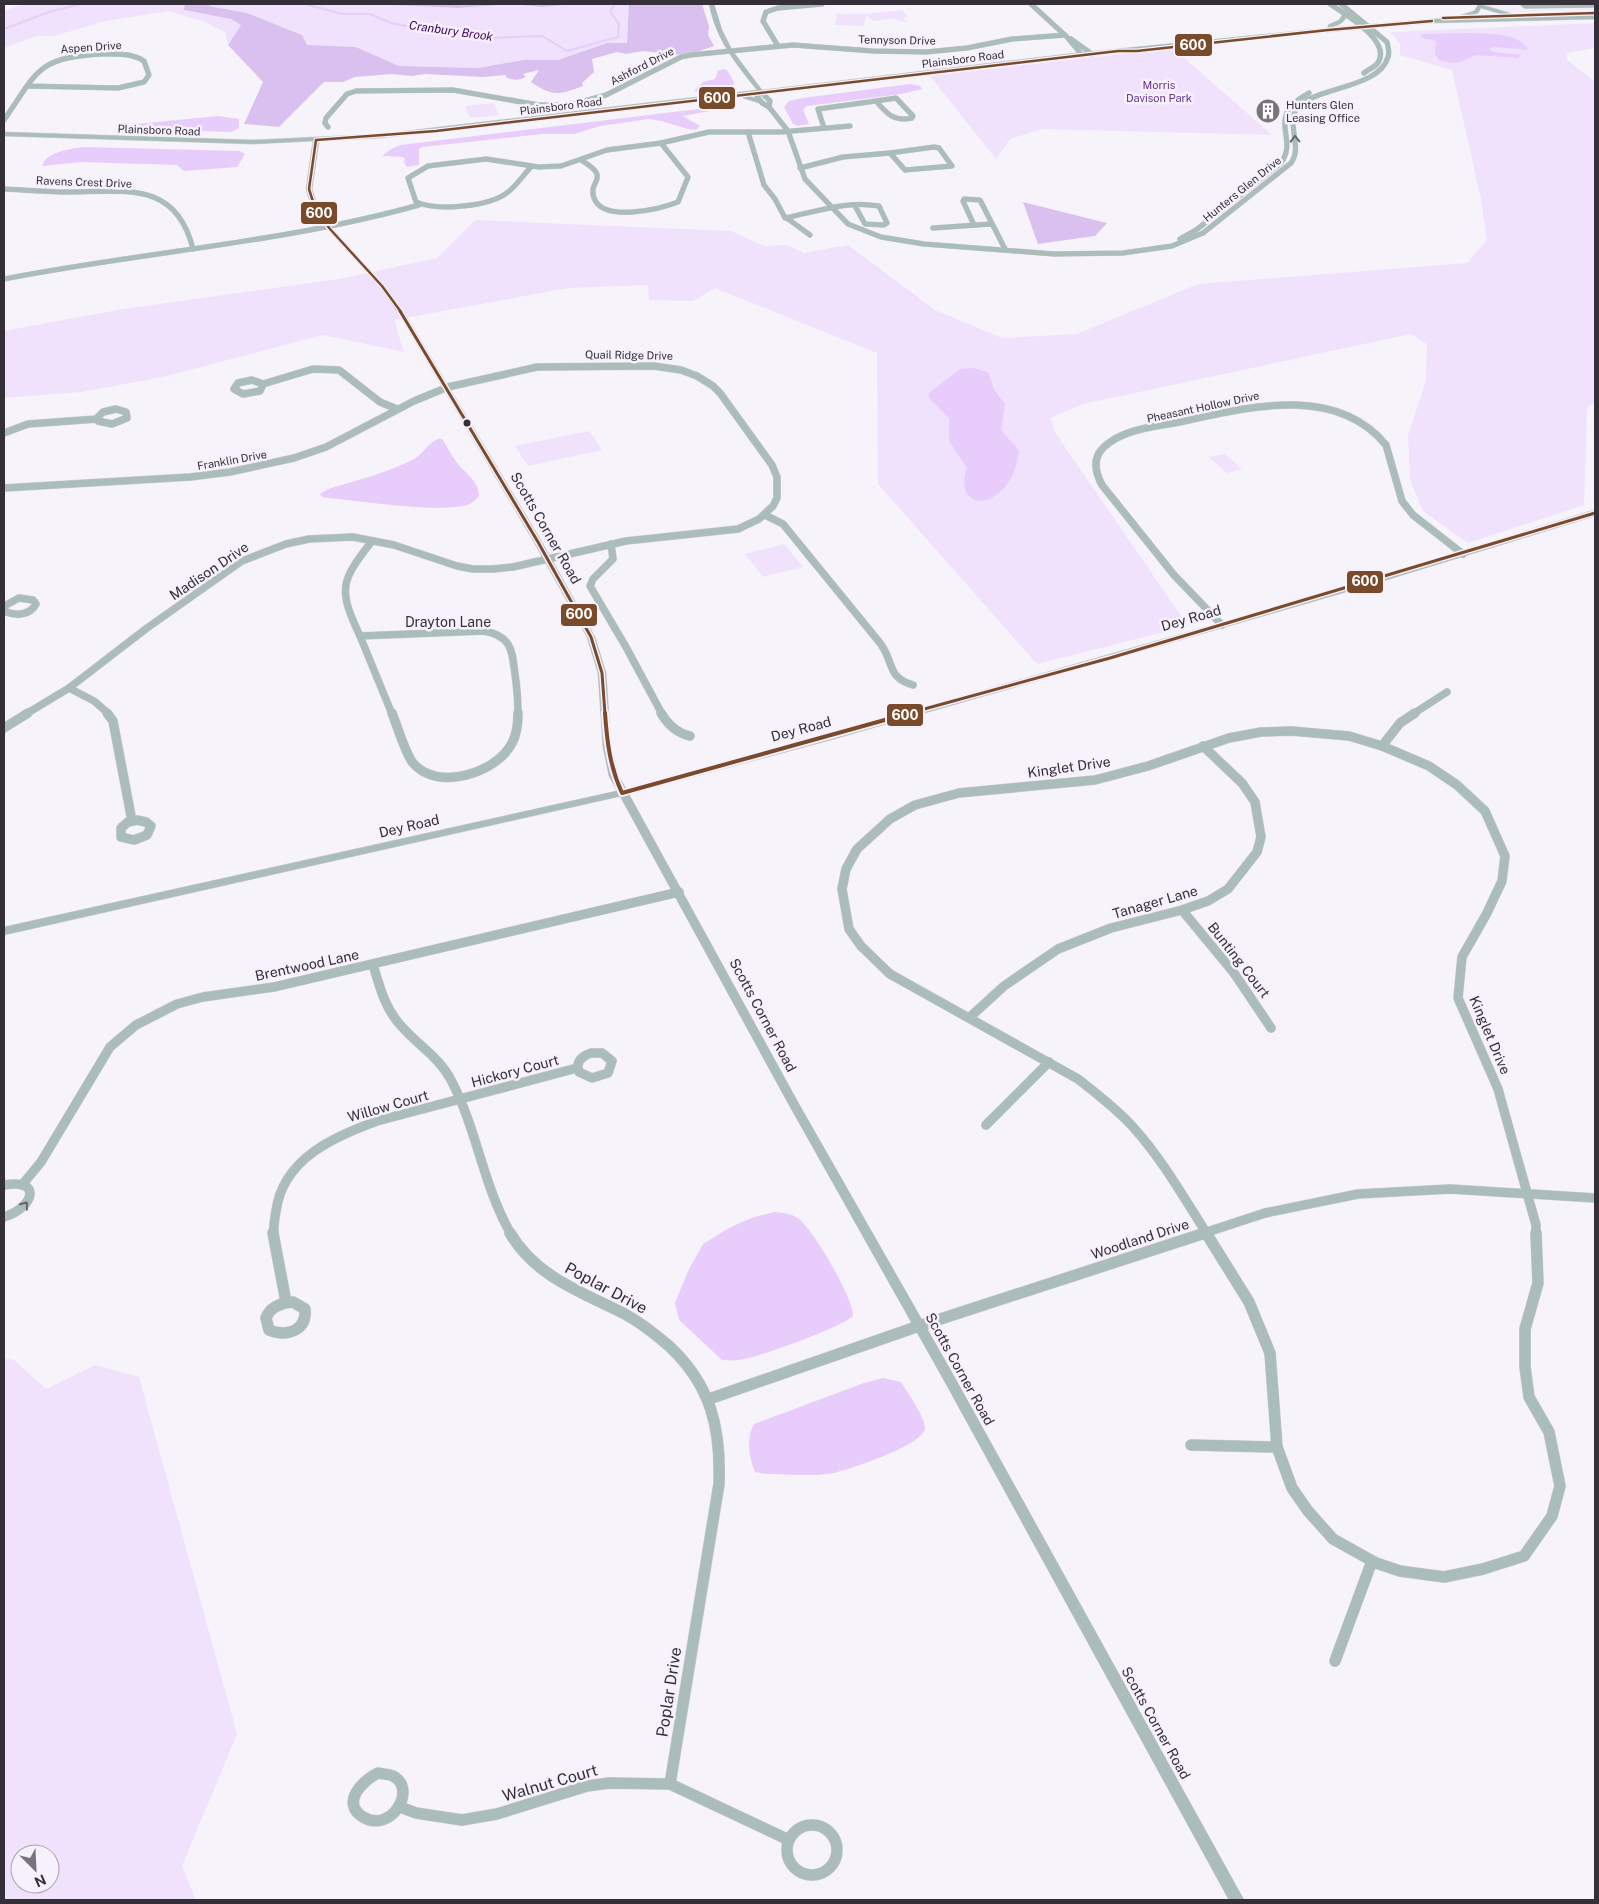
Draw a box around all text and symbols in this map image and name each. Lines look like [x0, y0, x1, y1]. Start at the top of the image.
water label: Cranbury Brook [408, 18, 494, 44]
street label: Tennyson Drive [858, 33, 936, 47]
line badge: 600 [1174, 33, 1213, 57]
text: 600 [1179, 37, 1207, 53]
street label: Aspen Drive [60, 39, 122, 55]
street label: Ashford Drive [608, 45, 676, 87]
street label: Plainsboro Road [921, 48, 1005, 70]
park label: Morris Davison Park [1126, 79, 1192, 104]
line badge: 600 [698, 86, 736, 110]
text: 600 [703, 90, 731, 106]
street label: Plainsboro Road [519, 95, 603, 117]
building icon: Hunters Glen Leasing Office [1255, 98, 1281, 124]
place label: Hunters Glen Leasing Office [1286, 99, 1360, 124]
street label: Plainsboro Road [117, 123, 201, 137]
one-way arrow [1289, 135, 1300, 143]
street label: Hunters Glen Drive [1201, 154, 1283, 224]
street label: Ravens Crest Drive [36, 174, 132, 190]
line badge: 600 [300, 201, 338, 225]
text: 600 [305, 205, 333, 221]
street label: Quail Ridge Drive [585, 348, 673, 362]
street label: Pheasant Hollow Drive [1146, 389, 1260, 425]
unlabelled marker [462, 418, 472, 428]
street label: Franklin Drive [196, 448, 268, 472]
street label: Scotts Corner Road [508, 469, 584, 587]
street label: Madison Drive [166, 539, 252, 603]
line badge: 600 [1346, 570, 1384, 594]
text: 600 [1351, 573, 1379, 589]
street label: Dey Road [1159, 602, 1223, 634]
line badge: 600 [560, 603, 598, 627]
text: 600 [565, 606, 593, 622]
street label: Drayton Lane [405, 614, 491, 630]
line badge: 600 [886, 703, 924, 727]
text: 600 [891, 707, 919, 723]
street label: Dey Road [769, 713, 833, 745]
street label: Kinglet Drive [1026, 753, 1112, 781]
street label: Dey Road [377, 811, 441, 841]
street label: Tanager Lane [1111, 882, 1200, 922]
street label: Bunting Court [1205, 919, 1273, 1001]
street label: Brentwood Lane [254, 946, 361, 984]
street label: Scotts Corner Road [726, 956, 800, 1074]
street label: Kinglet Drive [1466, 993, 1514, 1077]
street label: Hickory Court [469, 1052, 561, 1090]
street label: Willow Court [346, 1087, 430, 1125]
one-way arrow [19, 1201, 28, 1211]
street label: Woodland Drive [1089, 1216, 1191, 1262]
street label: Poplar Drive [562, 1258, 650, 1318]
street label: Scotts Corner Road [922, 1310, 998, 1428]
street label: Poplar Drive [653, 1646, 685, 1738]
street label: Scotts Corner Road [1118, 1664, 1194, 1782]
street label: Walnut Court [500, 1760, 600, 1806]
north arrow [10, 1844, 60, 1894]
text: N [32, 1871, 49, 1890]

